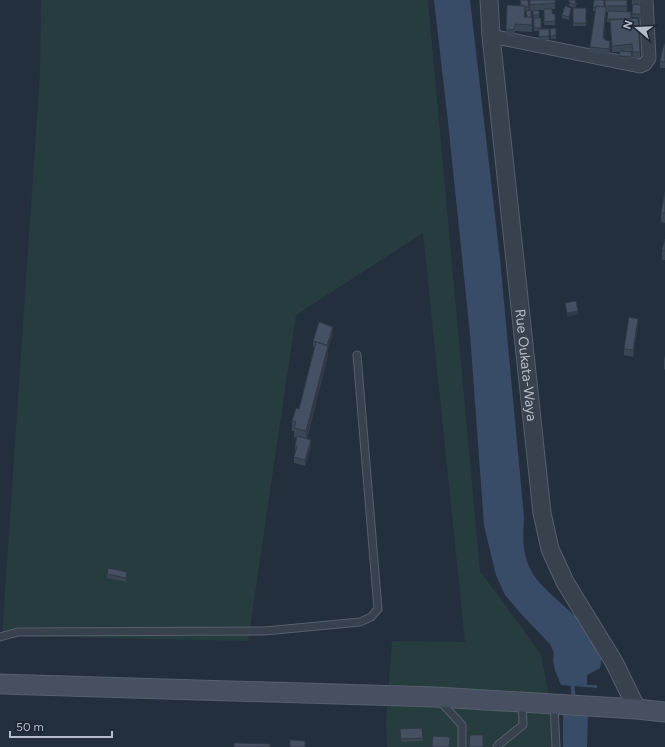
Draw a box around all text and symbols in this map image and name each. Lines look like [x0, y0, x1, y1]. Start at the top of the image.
north arrow [617, 8, 657, 48]
text: N [620, 19, 636, 31]
street label: Rue Oukata-Waya [512, 308, 541, 422]
scale bar [10, 713, 112, 739]
text: 50 m [16, 720, 44, 734]

